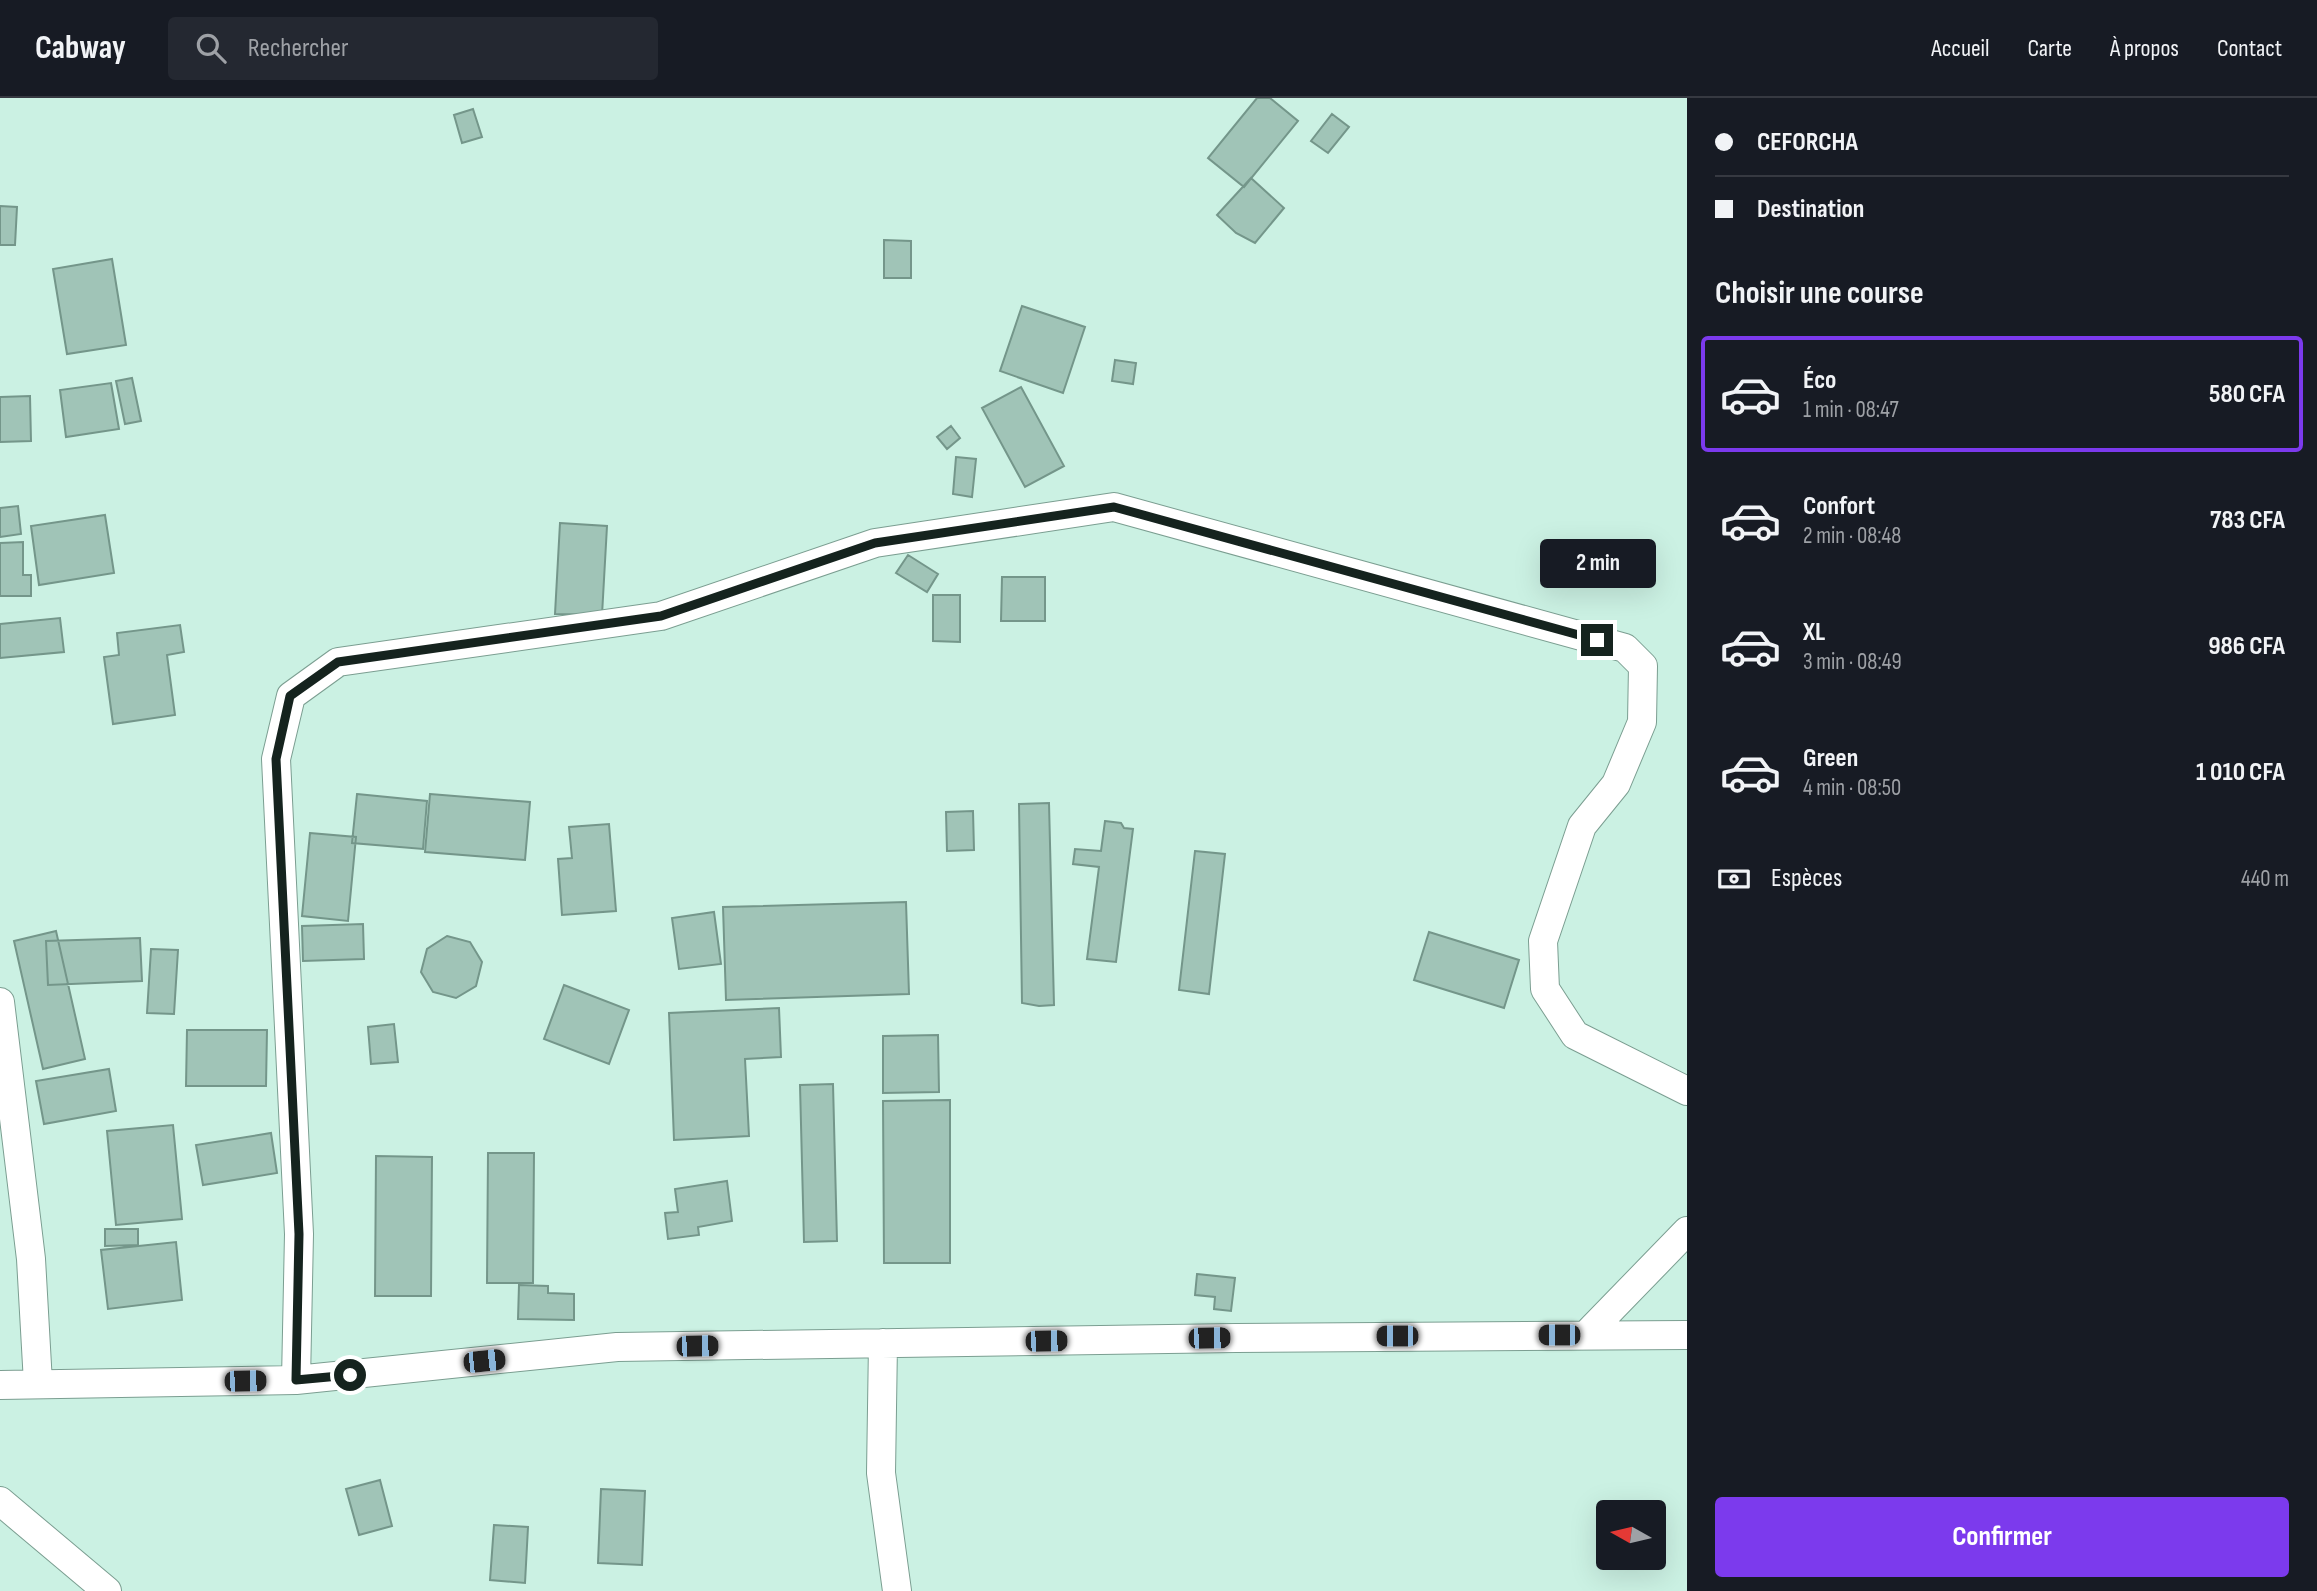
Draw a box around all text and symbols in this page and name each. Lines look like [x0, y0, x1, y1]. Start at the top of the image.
search box [168, 17, 658, 80]
text: Cabway [35, 28, 126, 68]
icon: search [192, 29, 230, 67]
text: Rechercher [248, 33, 348, 64]
text: Accueil [1931, 34, 1990, 63]
text: Carte [2028, 34, 2072, 63]
text: À propos [2110, 34, 2179, 63]
text: Contact [2217, 34, 2282, 63]
text: CEFORCHA [1757, 127, 1858, 158]
text: Destination [1757, 194, 1864, 225]
text: Choisir une course [1715, 274, 1924, 313]
icon: car [1719, 363, 1782, 426]
text: Éco [1803, 365, 1836, 396]
text: 580 CFA [2209, 379, 2285, 410]
text: 1 min · 08:47 [1803, 396, 1899, 424]
icon: car [1719, 489, 1782, 552]
text: Confort [1803, 491, 1875, 522]
text: 783 CFA [2210, 505, 2285, 536]
text: 2 min · 08:48 [1803, 522, 1901, 550]
callout: 2 min [1539, 538, 1655, 588]
text: 2 min [1576, 549, 1620, 577]
icon: car [1719, 615, 1782, 678]
text: XL [1803, 617, 1825, 648]
route end [1581, 624, 1613, 656]
text: 986 CFA [2208, 631, 2285, 662]
text: 3 min · 08:49 [1803, 648, 1902, 676]
icon: car [1719, 741, 1782, 804]
text: Green [1803, 743, 1858, 774]
text: 1 010 CFA [2196, 757, 2285, 788]
text: 4 min · 08:50 [1803, 774, 1901, 802]
icon: cash [1715, 860, 1753, 898]
text: Espèces [1771, 863, 1842, 894]
text: 440 m [2241, 865, 2289, 893]
car [1539, 1325, 1581, 1346]
car [1377, 1326, 1419, 1347]
car [1188, 1327, 1231, 1349]
car [1025, 1330, 1068, 1352]
car [676, 1335, 719, 1357]
car [463, 1348, 506, 1374]
route start [334, 1359, 366, 1391]
car [224, 1370, 267, 1392]
button: Confirmer [1715, 1497, 2289, 1577]
north arrow [1596, 1500, 1666, 1570]
map controls [1596, 1500, 1666, 1570]

